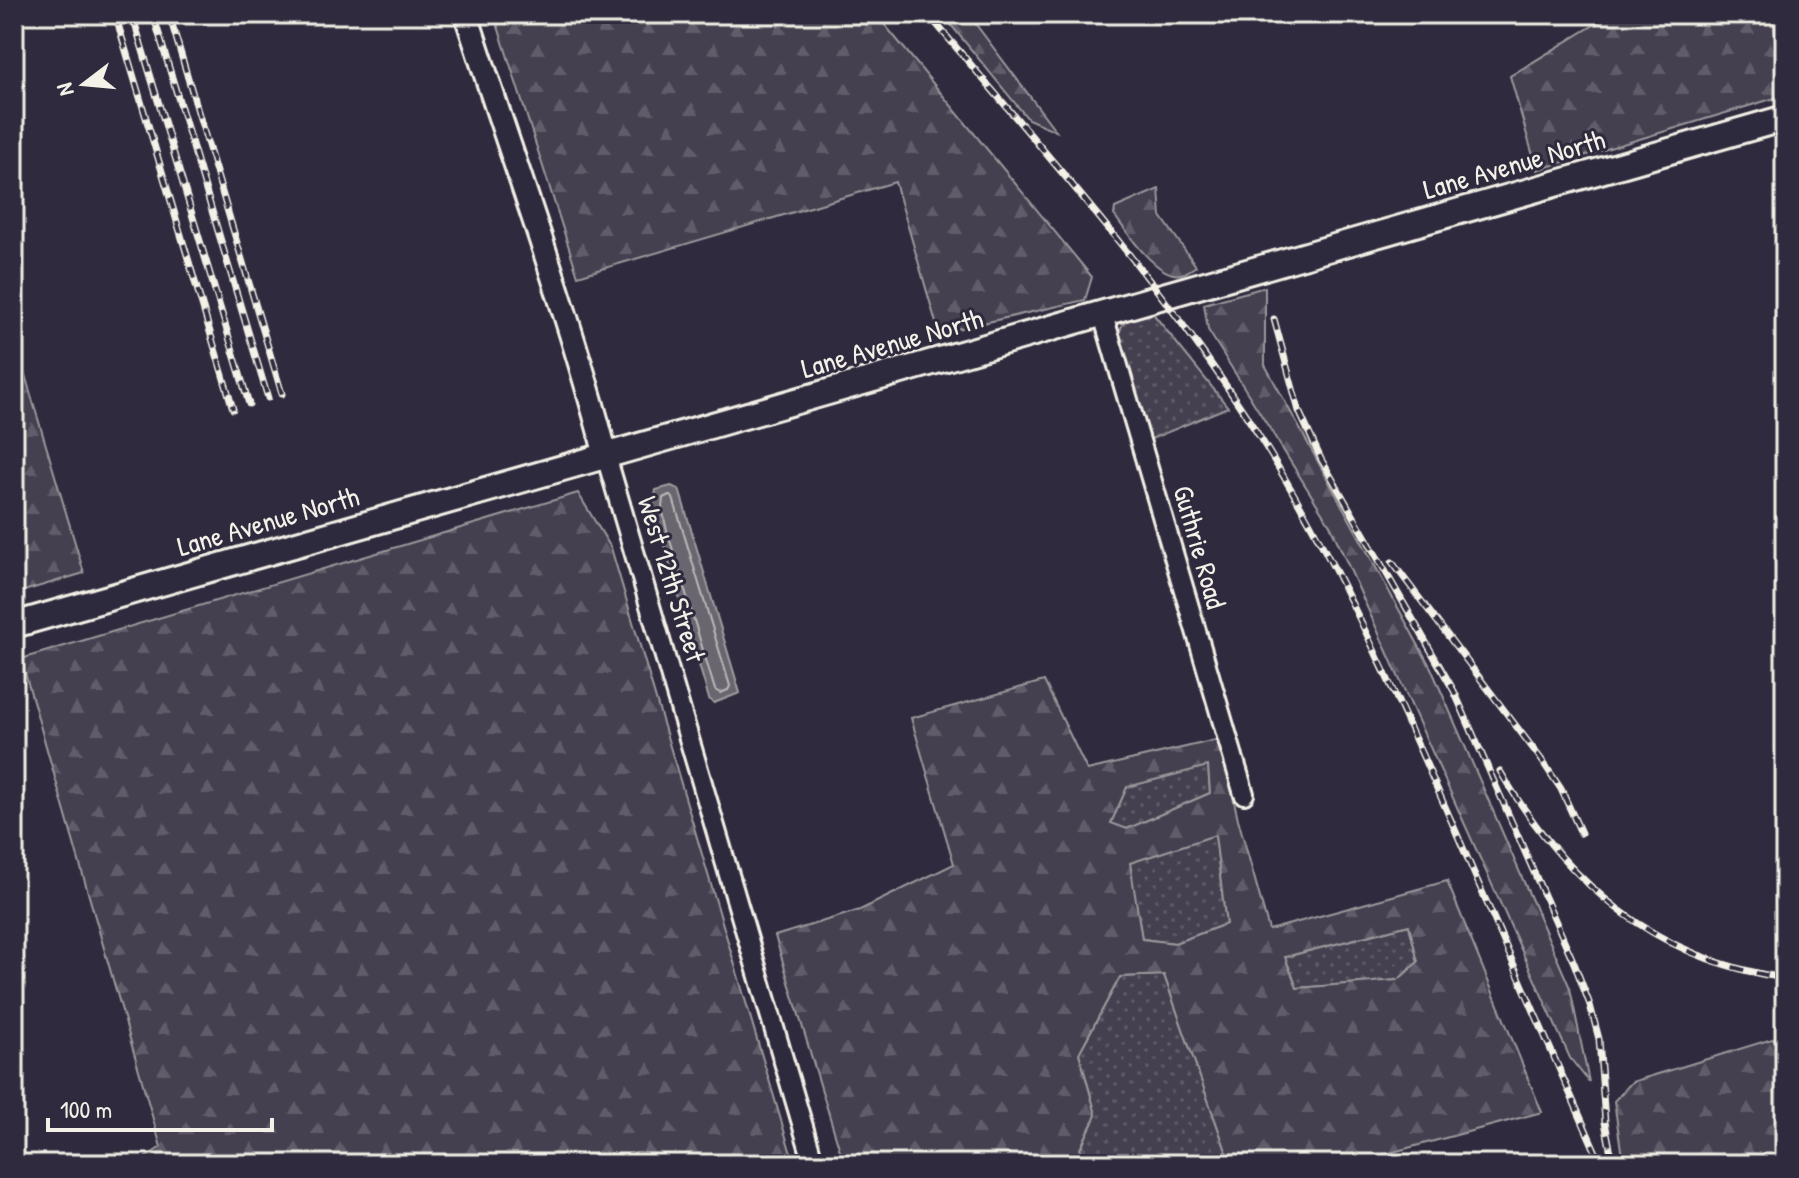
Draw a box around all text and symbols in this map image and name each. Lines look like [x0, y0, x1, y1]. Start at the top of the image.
north arrow [44, 44, 124, 124]
text: N [49, 79, 81, 99]
street label: Lane Avenue North [1419, 120, 1610, 208]
street label: Lane Avenue North [797, 299, 988, 387]
street label: Lane Avenue North [173, 477, 364, 565]
street label: Guthrie Road [1164, 481, 1236, 613]
street label: West 12th Street [629, 491, 715, 667]
scale bar [48, 1082, 272, 1132]
text: 100 m [60, 1093, 112, 1125]

